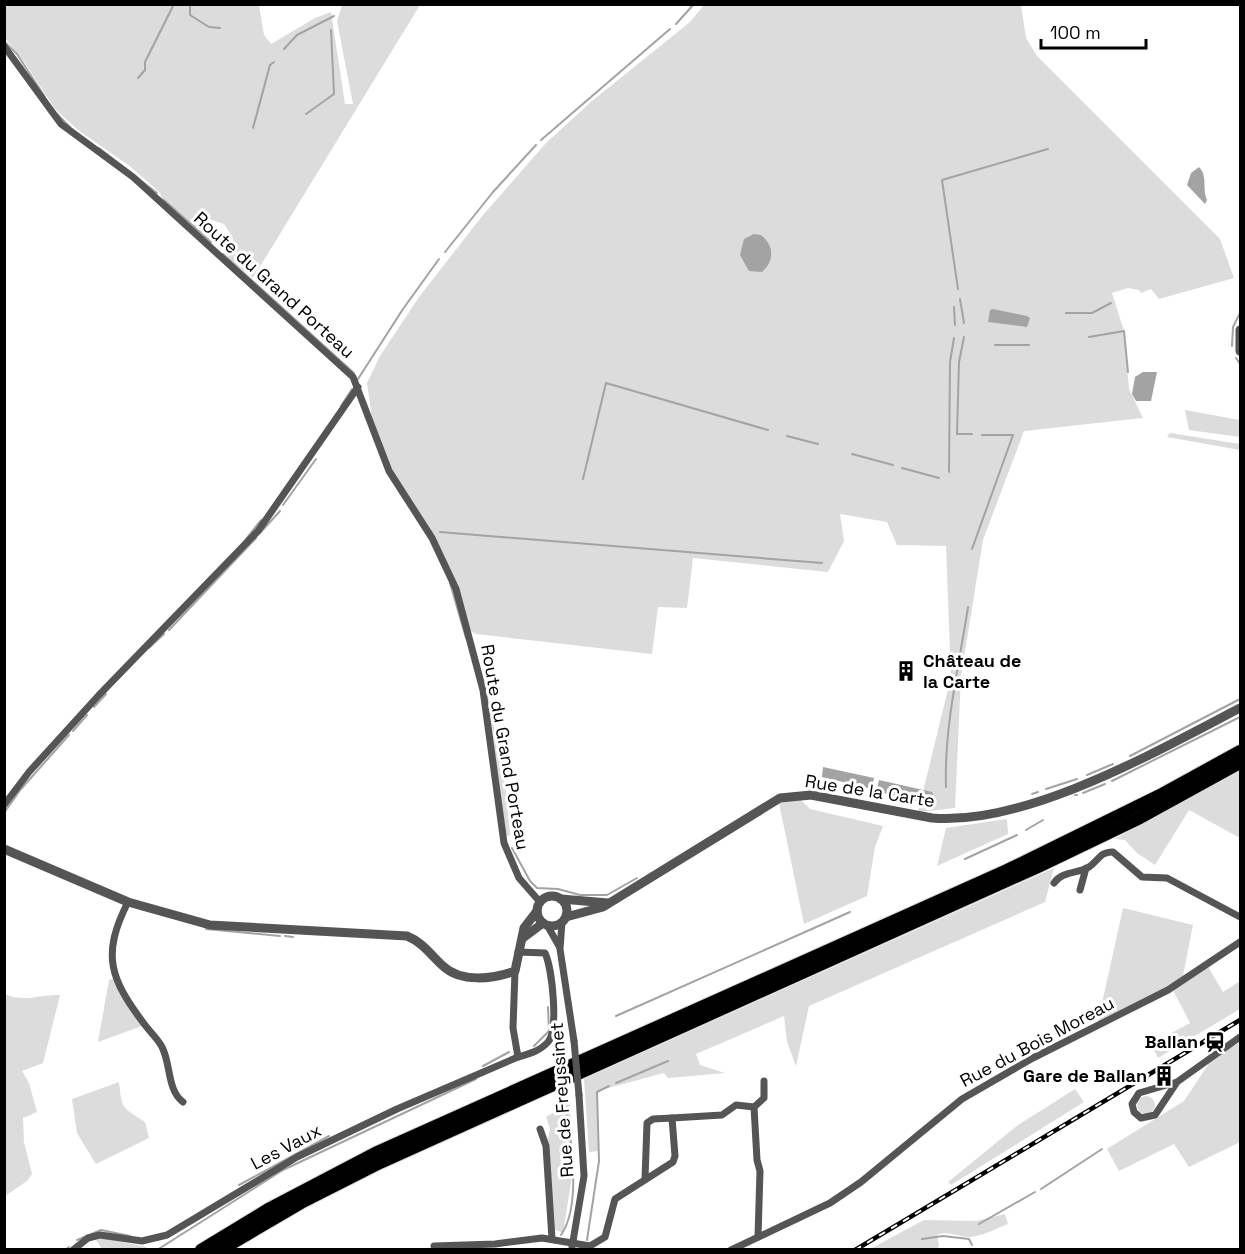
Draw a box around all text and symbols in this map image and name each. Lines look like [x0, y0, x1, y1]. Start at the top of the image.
scale bar [1041, 12, 1146, 50]
text: 100 m [1050, 21, 1101, 44]
street label: Route du Grand Porteau [189, 206, 359, 363]
street label: Route du Grand Porteau [476, 642, 535, 851]
place label: Château de la Carte [923, 649, 1021, 693]
building icon: Château de la Carte [894, 659, 918, 683]
street label: Rue de la Carte [803, 769, 937, 812]
street label: Rue du Bois Moreau [956, 991, 1118, 1092]
street label: Rue de Freyssinet [545, 1022, 578, 1178]
place label: Ballan [1145, 1030, 1198, 1053]
station icon: Ballan [1203, 1030, 1227, 1054]
place label: Gare de Ballan [1023, 1064, 1147, 1087]
building icon: Gare de Ballan [1152, 1064, 1176, 1088]
street label: Les Vaux [247, 1118, 325, 1175]

